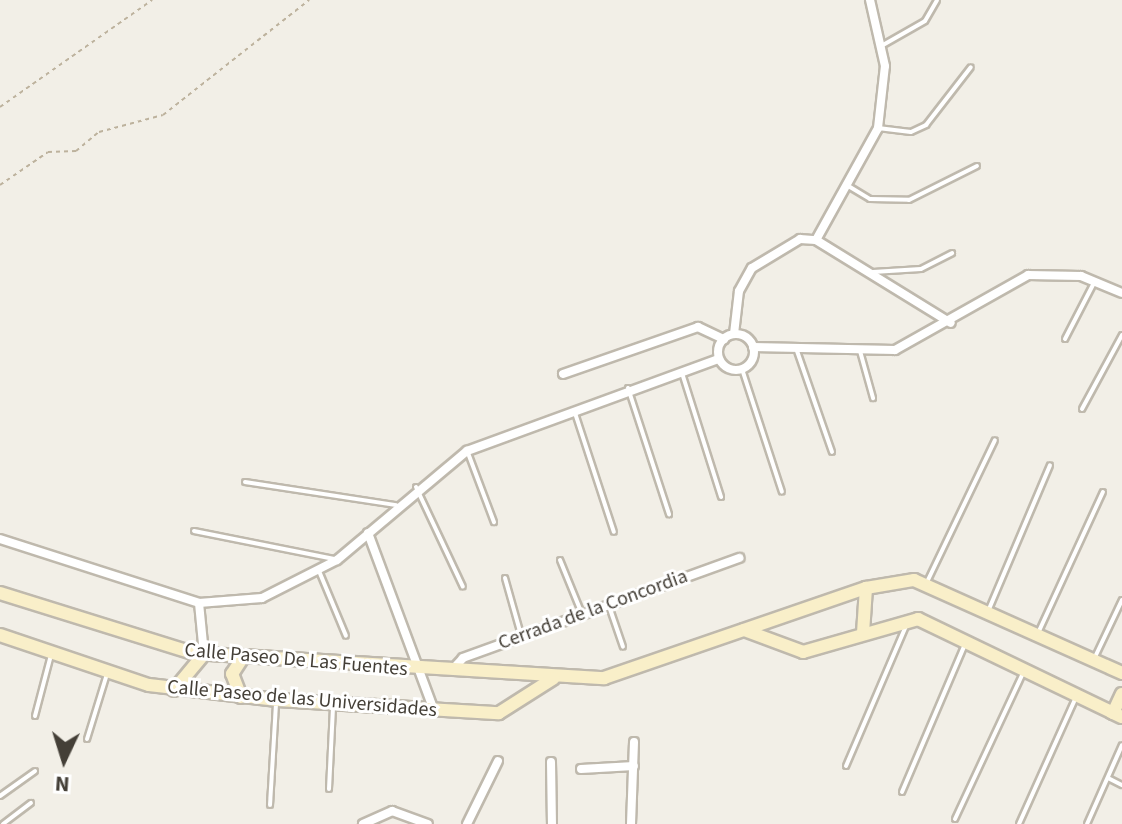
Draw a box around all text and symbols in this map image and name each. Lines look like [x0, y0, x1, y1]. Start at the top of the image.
street label: Cerrada de la Concordia [495, 565, 691, 655]
street label: Calle Paseo De Las Fuentes [183, 638, 409, 682]
street label: Calle Paseo de las Universidades [166, 675, 438, 723]
north arrow [24, 720, 104, 800]
text: N [54, 767, 71, 800]

